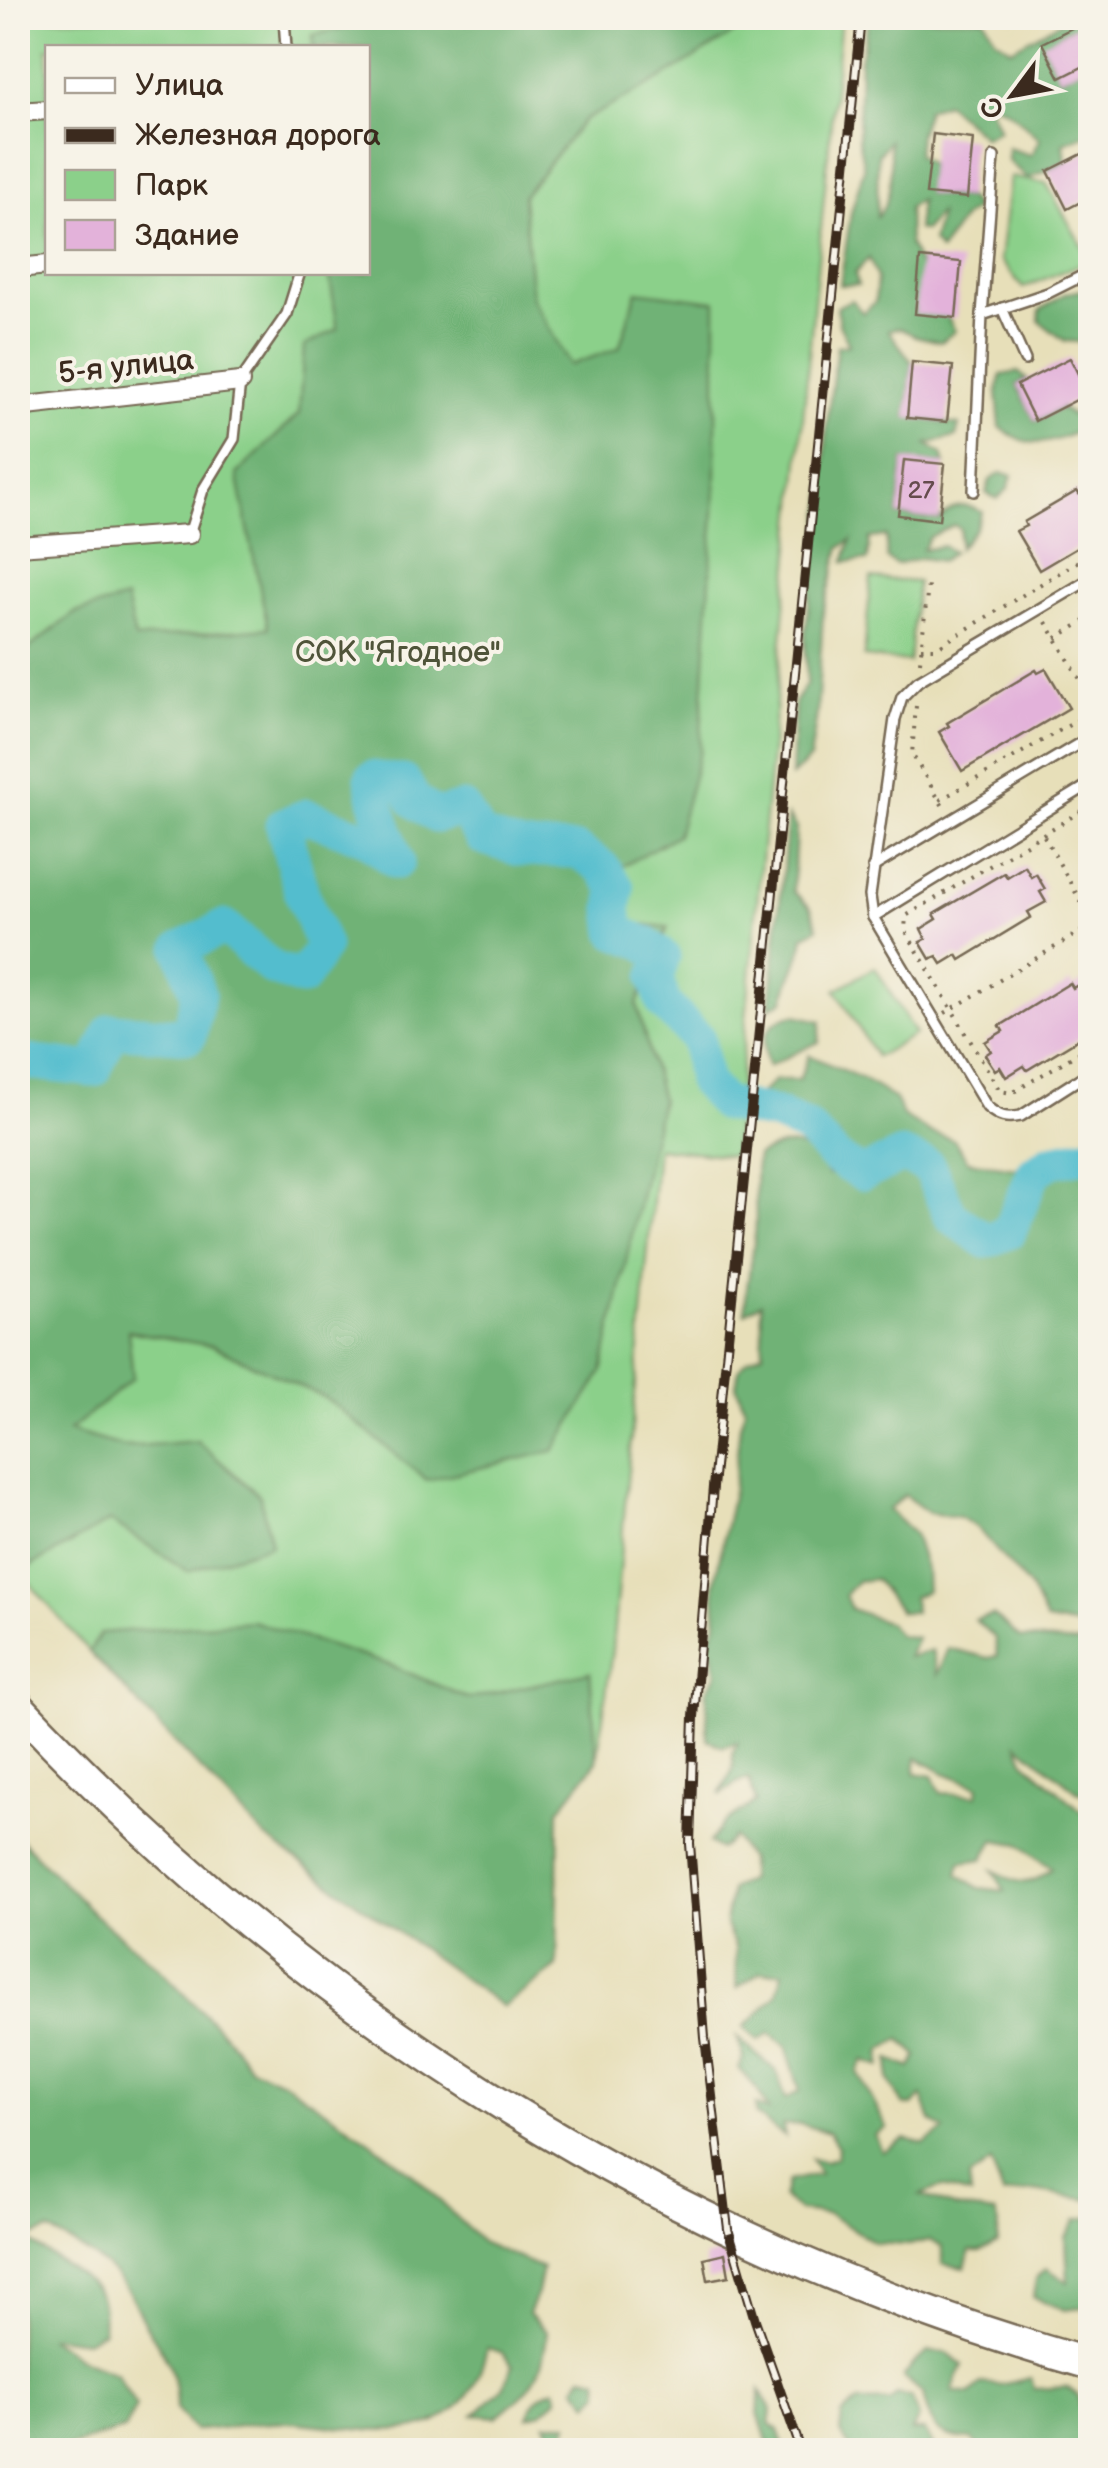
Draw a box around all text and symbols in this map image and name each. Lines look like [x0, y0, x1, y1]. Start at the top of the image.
legend [45, 45, 370, 275]
north arrow [963, 45, 1063, 145]
text: Улица [135, 68, 224, 104]
text: С [974, 90, 1012, 124]
text: Железная дорога [135, 118, 381, 154]
text: Парк [135, 168, 208, 204]
text: Здание [135, 218, 239, 254]
street label: 5-я улица [57, 342, 196, 392]
house number: 27 [907, 475, 935, 506]
park label: СОК "Ягодное" [295, 635, 501, 671]

